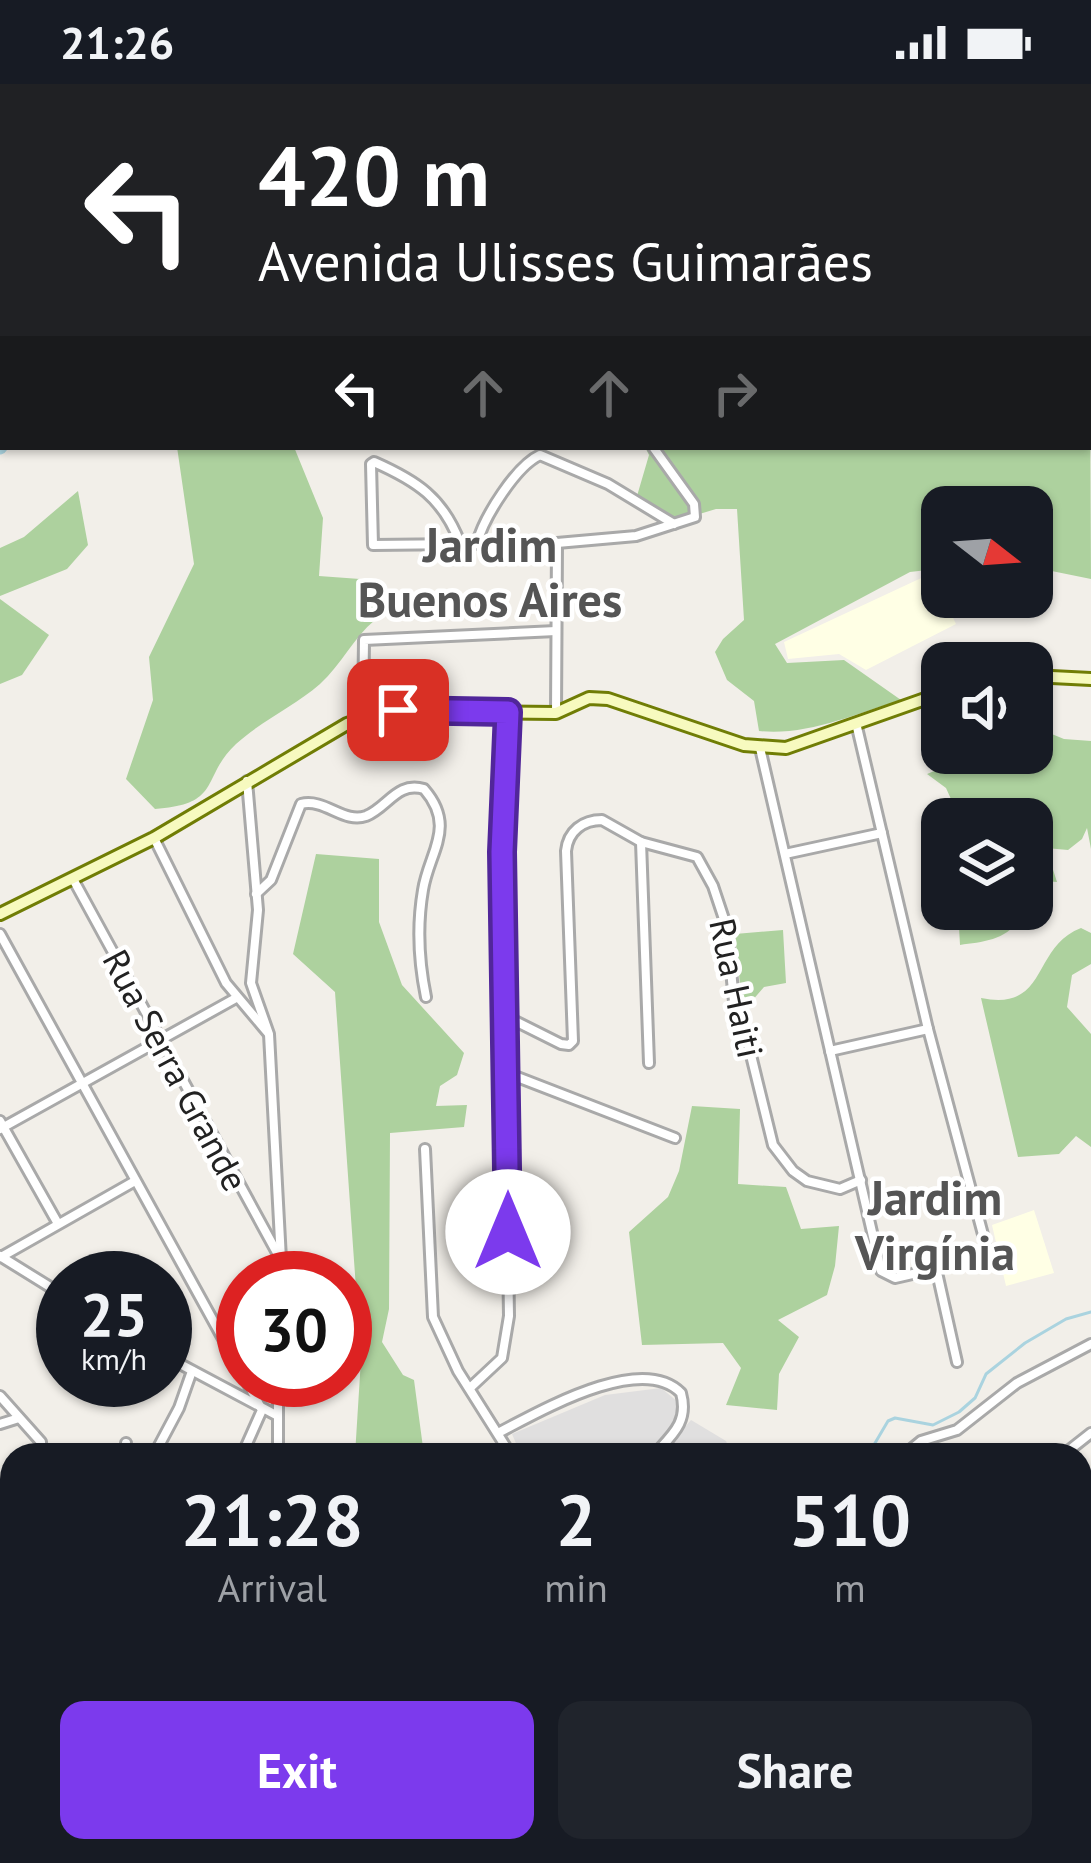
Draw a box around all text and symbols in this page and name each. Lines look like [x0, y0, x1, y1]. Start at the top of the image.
text: 21:26 [60, 13, 174, 71]
text: 420 m [258, 120, 490, 229]
icon: left [60, 132, 216, 288]
text: Avenida Ulisses Guimarães [258, 226, 873, 296]
icon: left [324, 360, 390, 426]
icon: ahead [450, 360, 516, 426]
icon: ahead [576, 360, 642, 426]
icon: right [702, 360, 768, 426]
north arrow [921, 486, 1053, 618]
map controls [921, 486, 1053, 930]
district label: Jardim Buenos Aires [358, 513, 622, 630]
button: sound [921, 642, 1053, 774]
pin [347, 659, 449, 761]
icon: arrive [365, 677, 431, 743]
button: layers [921, 798, 1053, 930]
street label: Rua Haiti [699, 914, 775, 1062]
street label: Rua Serra Grande [93, 941, 259, 1199]
district label: Jardim Virgínia [854, 1166, 1015, 1283]
position arrow [445, 1169, 571, 1295]
speed limit sign: 30 [216, 1251, 372, 1407]
text: 25 [80, 1275, 148, 1353]
text: km/h [81, 1339, 147, 1378]
text: 21:28 [181, 1473, 364, 1566]
text: 2 [556, 1473, 597, 1566]
text: 510 [789, 1473, 911, 1566]
text: Arrival [218, 1562, 327, 1613]
text: min [544, 1562, 608, 1613]
text: m [834, 1562, 866, 1613]
button: Exit [60, 1701, 534, 1839]
button: Share [558, 1701, 1032, 1839]

